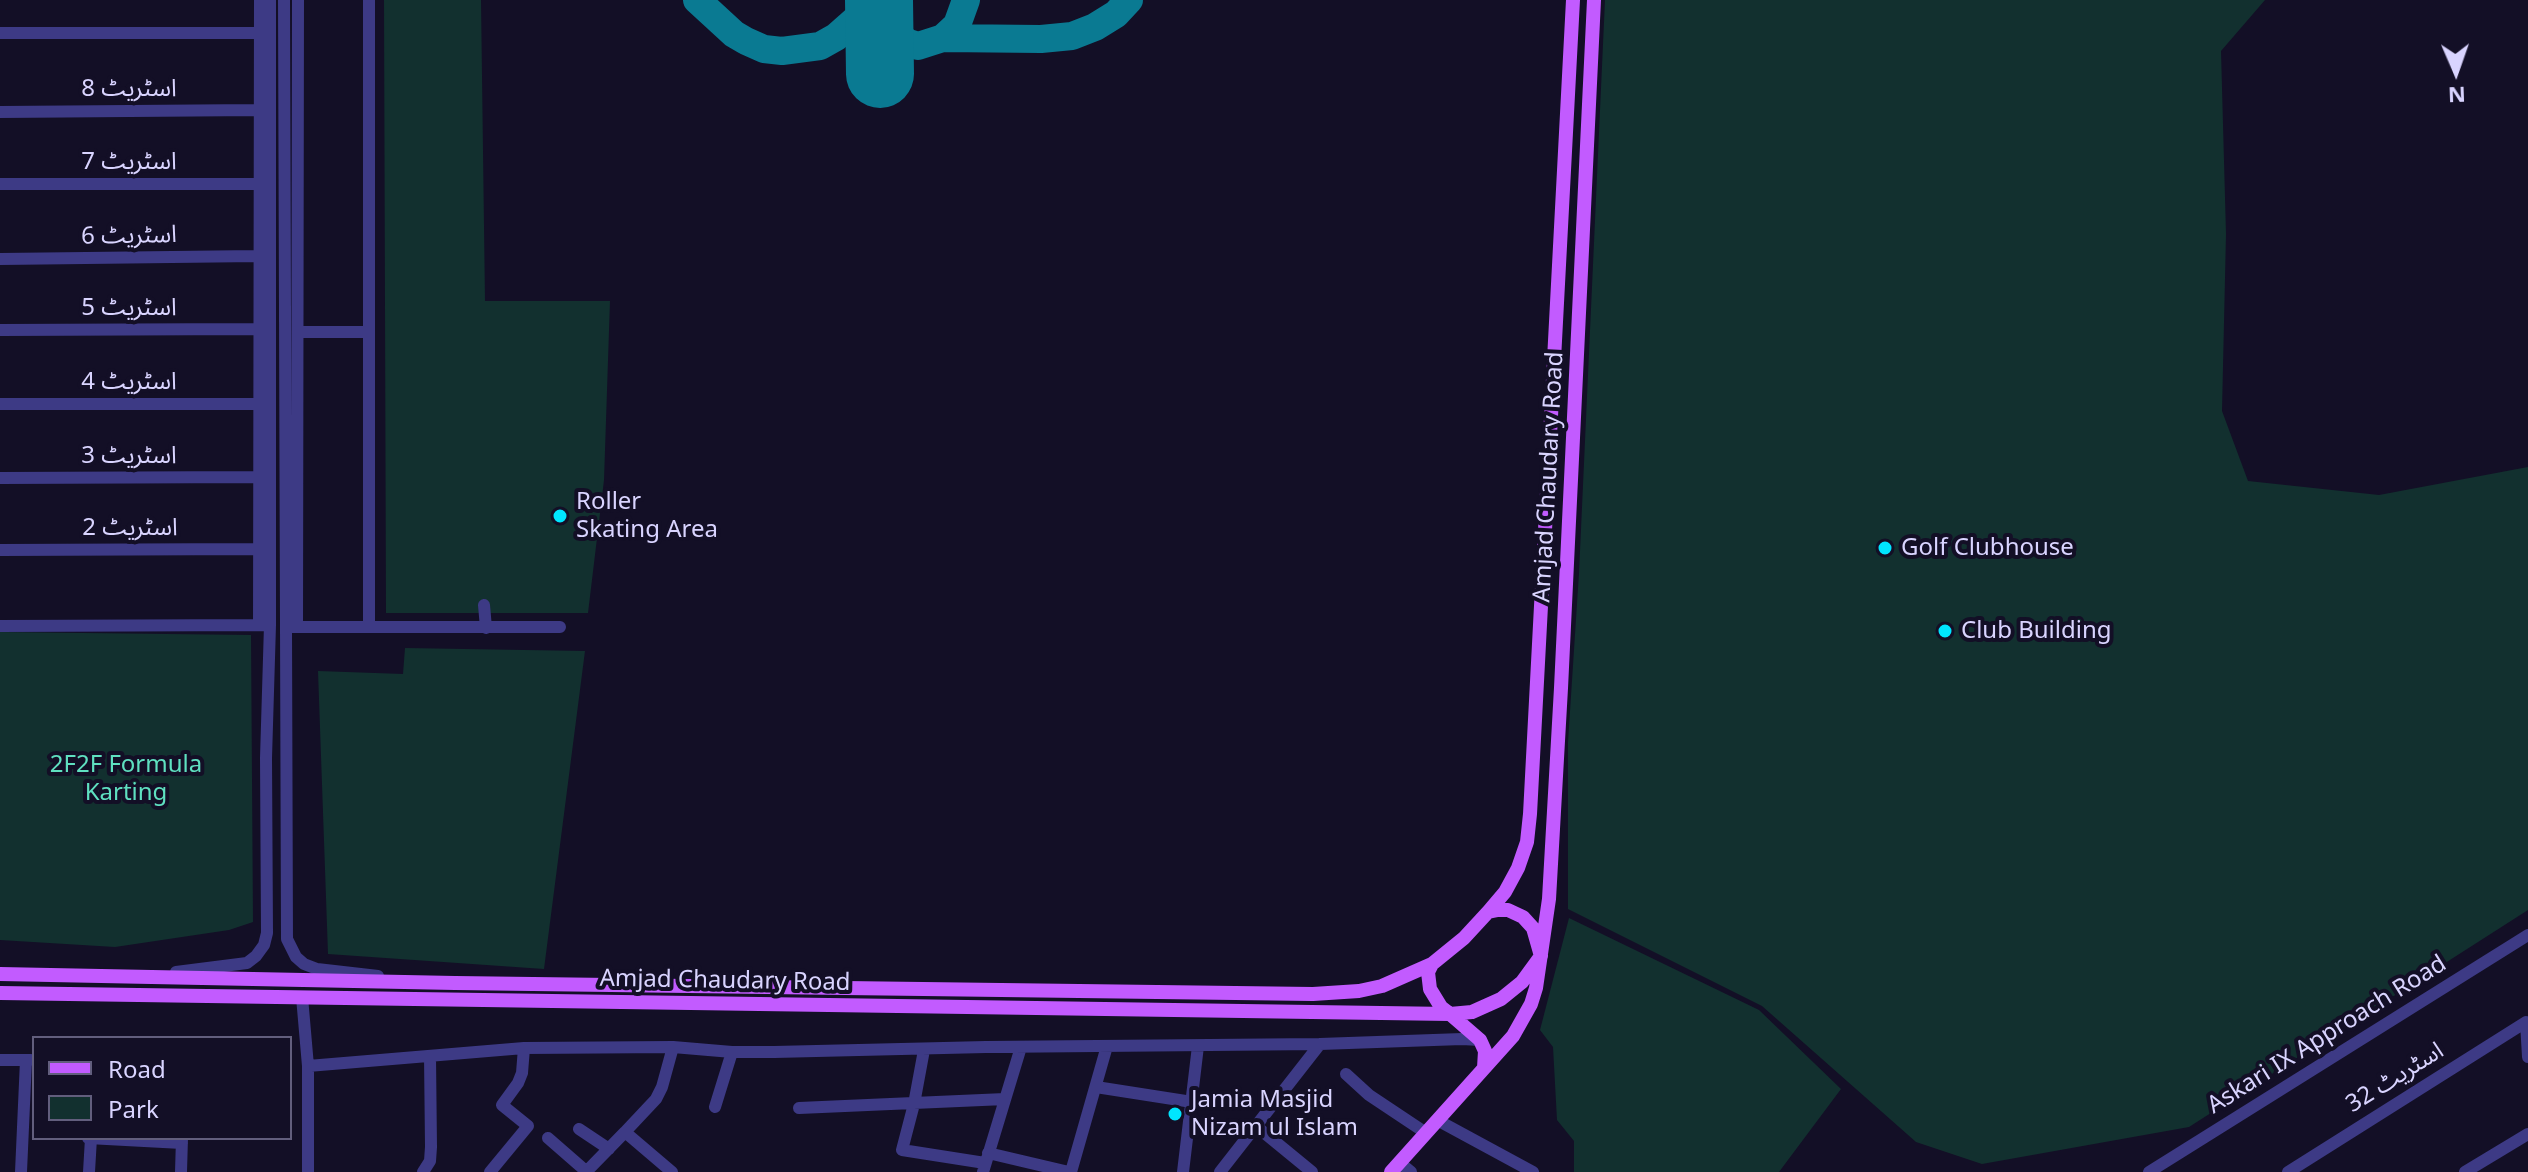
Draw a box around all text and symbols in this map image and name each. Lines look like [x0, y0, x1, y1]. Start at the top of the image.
north arrow [2416, 32, 2496, 112]
street label: اسٹریٹ 8 [81, 75, 177, 103]
text: N [2447, 81, 2466, 111]
street label: اسٹریٹ 7 [81, 148, 177, 176]
street label: اسٹریٹ 6 [81, 221, 177, 251]
street label: اسٹریٹ 5 [81, 294, 177, 322]
street label: Amjad Chaudary Road [1528, 351, 1570, 603]
street label: اسٹریٹ 4 [81, 368, 177, 396]
street label: اسٹریٹ 3 [81, 442, 177, 470]
place label: Roller Skating Area [576, 488, 718, 544]
marker: Roller Skating Area [551, 507, 569, 525]
street label: اسٹریٹ 2 [82, 514, 178, 542]
place label: Golf Clubhouse [1901, 534, 2074, 562]
marker: Golf Clubhouse [1876, 539, 1894, 557]
place label: Club Building [1961, 617, 2112, 645]
marker: Club Building [1936, 622, 1954, 640]
park label: 2F2F Formula Karting [50, 751, 202, 807]
street label: Askari IX Approach Road [2202, 950, 2452, 1120]
street label: Amjad Chaudary Road [599, 964, 851, 998]
legend [32, 1036, 292, 1140]
street label: اسٹریٹ 32 [2341, 1037, 2449, 1119]
text: Road [108, 1052, 166, 1085]
place label: Jamia Masjid Nizam ul Islam [1191, 1086, 1358, 1142]
text: Park [108, 1092, 159, 1125]
marker: Jamia Masjid Nizam ul Islam [1166, 1105, 1184, 1123]

